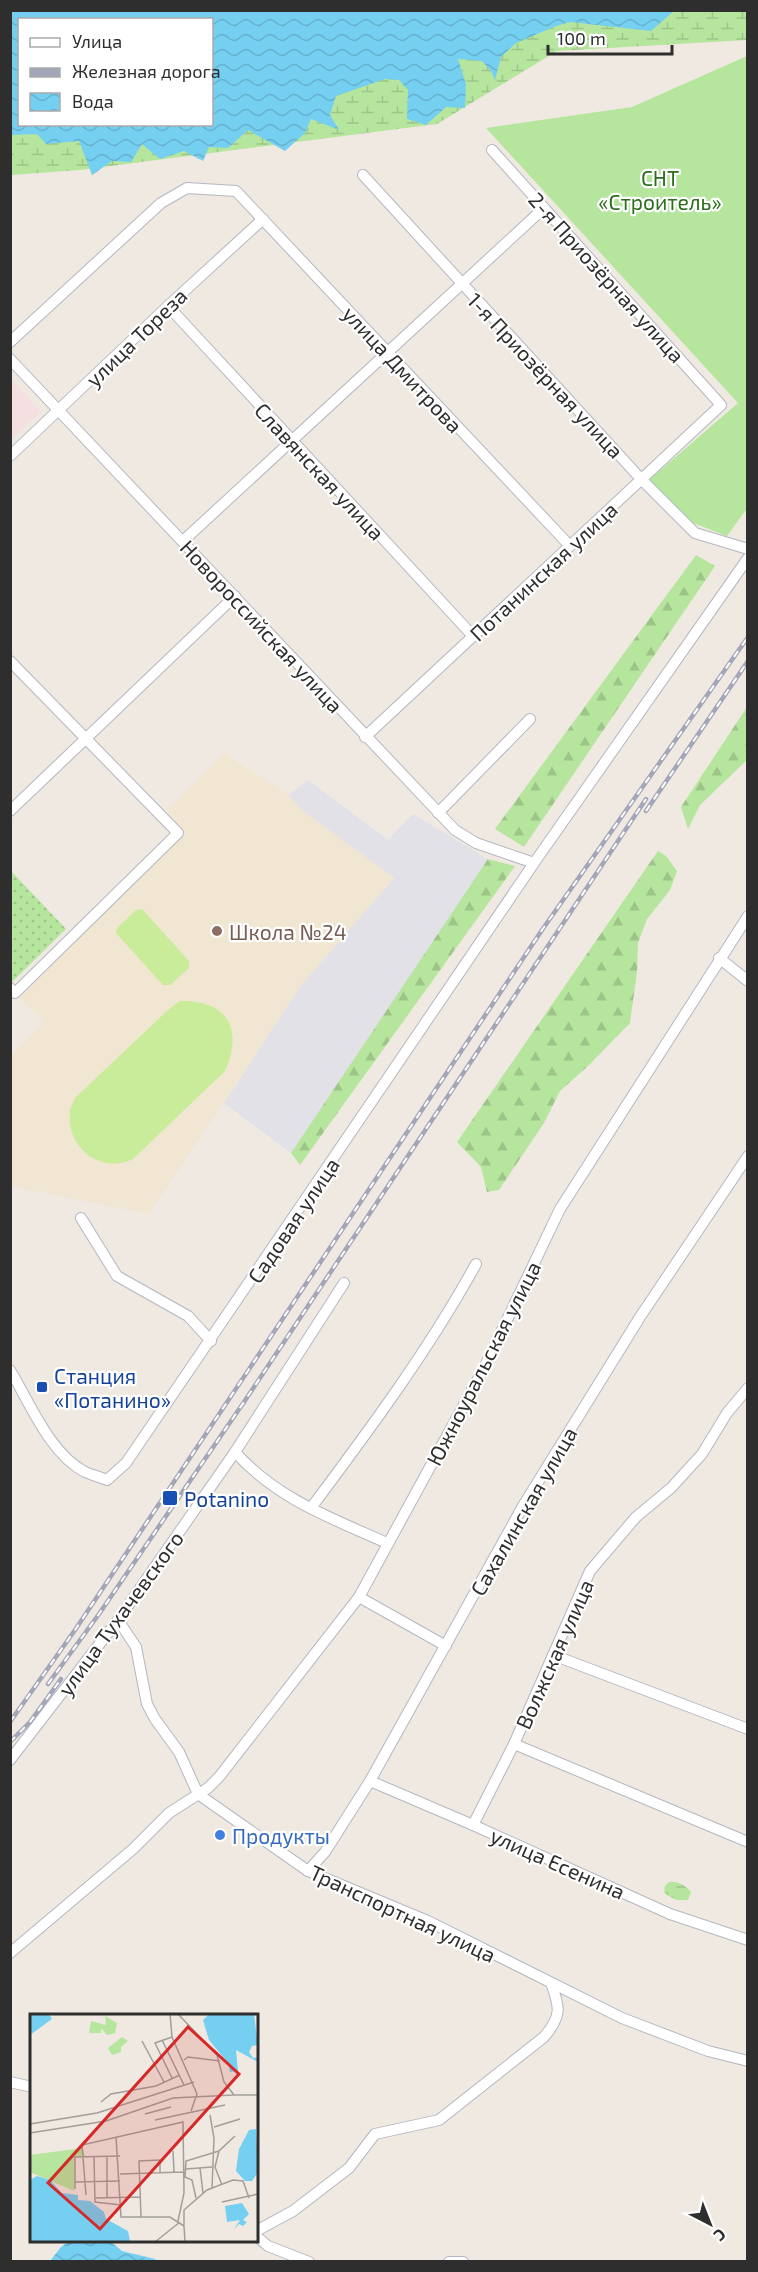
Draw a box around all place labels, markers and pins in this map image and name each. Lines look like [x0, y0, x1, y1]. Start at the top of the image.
place label: Школа №24 [229, 919, 347, 944]
marker: Школа №24 [210, 924, 224, 938]
place label: Станция «Потанино» [54, 1363, 171, 1412]
marker: Станция «Потанино» [35, 1380, 49, 1394]
place label: Potanino [184, 1486, 269, 1511]
marker: Potanino [161, 1489, 179, 1507]
place label: Продукты [232, 1823, 330, 1849]
marker: Продукты [213, 1828, 227, 1842]

